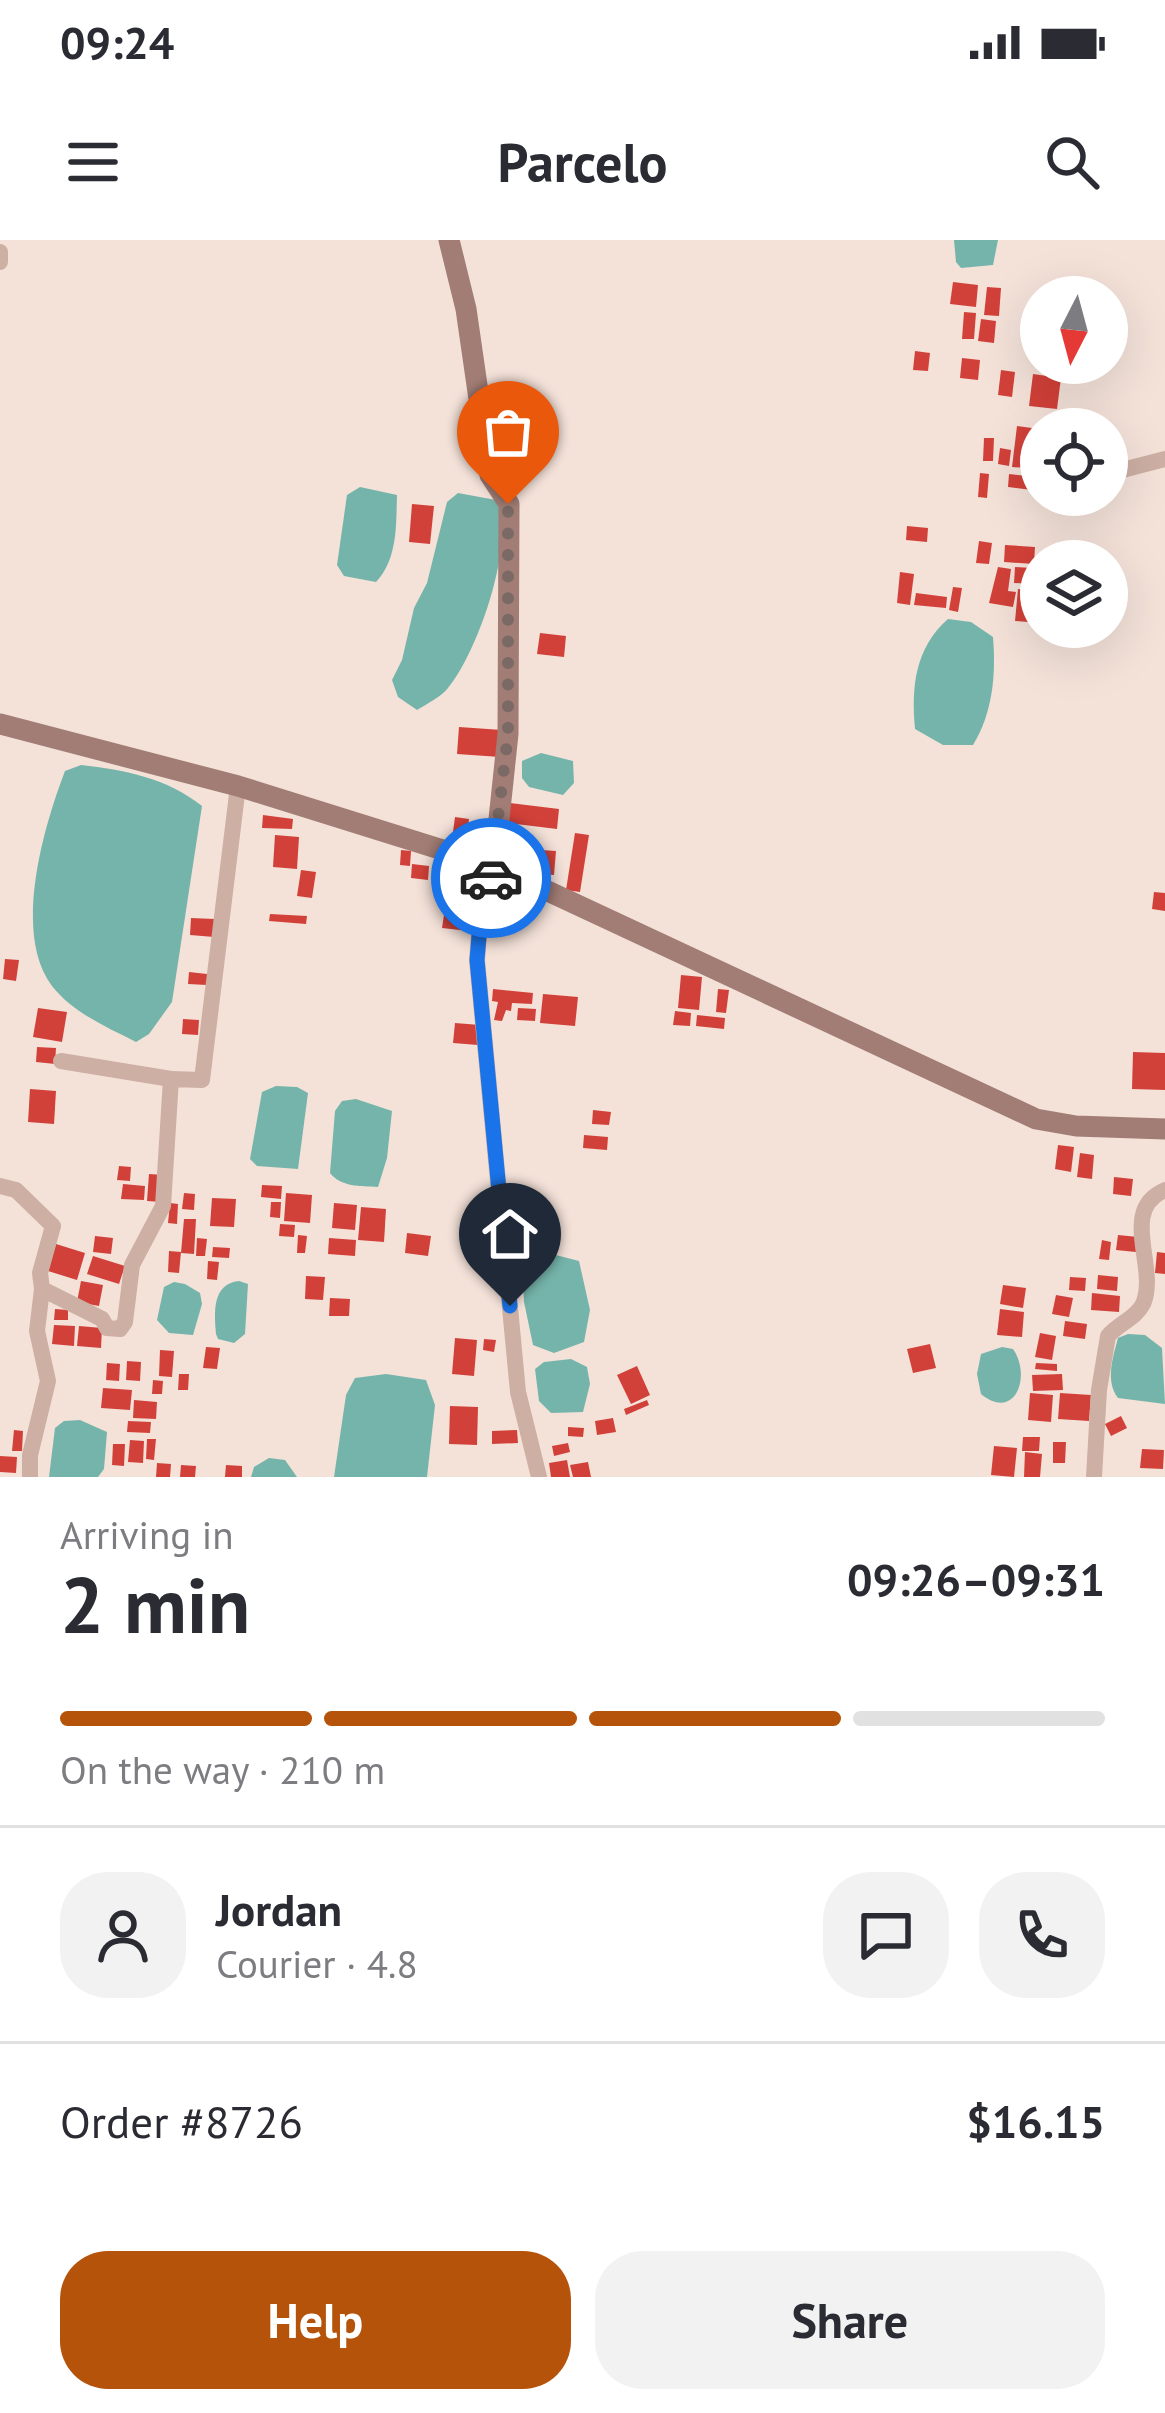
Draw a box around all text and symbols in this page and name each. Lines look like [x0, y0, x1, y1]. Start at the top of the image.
text: 09:24 [60, 13, 174, 71]
text: Parcelo [498, 127, 667, 197]
icon: menu [60, 129, 126, 195]
icon: search [1039, 129, 1105, 195]
north arrow [1020, 276, 1128, 384]
map controls [1020, 276, 1128, 648]
pin [457, 381, 559, 504]
icon: bag [475, 399, 541, 465]
button: locate [1020, 408, 1128, 516]
button: layers [1020, 540, 1128, 648]
courier [431, 818, 551, 938]
icon: car [458, 845, 524, 911]
pin [459, 1183, 561, 1306]
icon: home [477, 1201, 543, 1267]
text: Arriving in [60, 1509, 234, 1560]
text: 09:26–09:31 [847, 1550, 1105, 1608]
text: 2 min [60, 1554, 250, 1655]
text: On the way · 210 m [60, 1744, 385, 1795]
button: person [60, 1872, 186, 1998]
button: chat [823, 1872, 949, 1998]
button: phone [979, 1872, 1105, 1998]
text: Jordan [216, 1880, 342, 1938]
text: Courier · 4.8 [216, 1938, 418, 1989]
text: Order #8726 [60, 2092, 303, 2150]
text: $16.15 [966, 2092, 1105, 2150]
button: Help [60, 2251, 571, 2389]
button: Share [595, 2251, 1105, 2389]

